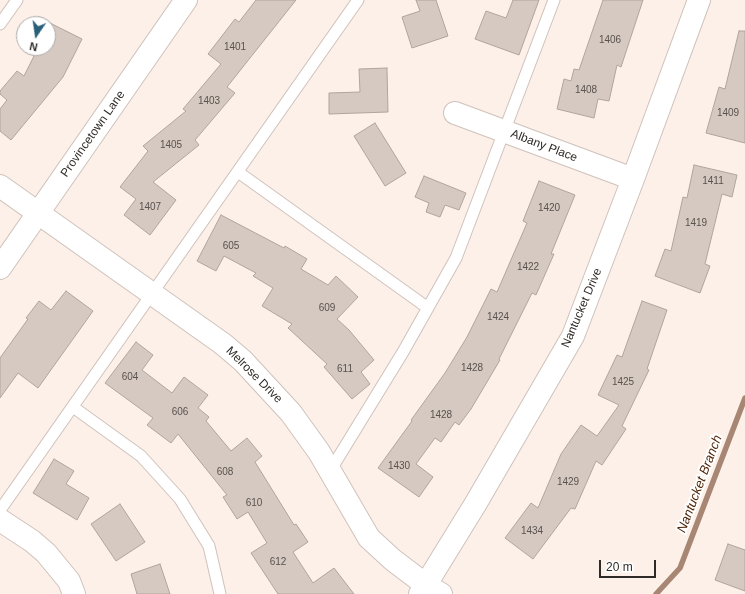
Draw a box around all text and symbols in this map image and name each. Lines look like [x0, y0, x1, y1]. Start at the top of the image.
north arrow [16, 16, 56, 56]
house number: 1406 [599, 34, 621, 46]
text: N [28, 40, 39, 53]
house number: 1401 [224, 41, 246, 53]
house number: 1408 [575, 84, 597, 96]
street label: Provincetown Lane [58, 88, 128, 180]
house number: 1403 [198, 95, 220, 107]
house number: 1409 [717, 107, 739, 119]
street label: Albany Place [509, 127, 579, 165]
house number: 1405 [160, 139, 182, 151]
house number: 1411 [702, 175, 724, 187]
house number: 1407 [139, 201, 161, 213]
house number: 1420 [538, 202, 560, 214]
house number: 1419 [685, 217, 707, 229]
house number: 605 [223, 240, 239, 252]
house number: 1422 [517, 261, 539, 273]
street label: Nantucket Drive [559, 266, 605, 350]
house number: 609 [319, 302, 335, 314]
house number: 1424 [487, 311, 509, 323]
street label: Melrose Drive [223, 344, 285, 406]
house number: 1428 [461, 362, 483, 374]
house number: 611 [337, 363, 353, 375]
house number: 604 [122, 371, 138, 383]
house number: 1425 [612, 376, 634, 388]
house number: 606 [172, 406, 188, 418]
house number: 1428 [430, 409, 452, 421]
water label: Nantucket Branch [674, 433, 726, 535]
house number: 1430 [388, 460, 410, 472]
house number: 608 [217, 466, 233, 478]
house number: 1429 [557, 476, 579, 488]
house number: 610 [246, 497, 262, 509]
house number: 1434 [521, 525, 543, 537]
scale bar [601, 552, 658, 578]
house number: 612 [270, 556, 286, 568]
text: 20 m [606, 560, 633, 574]

